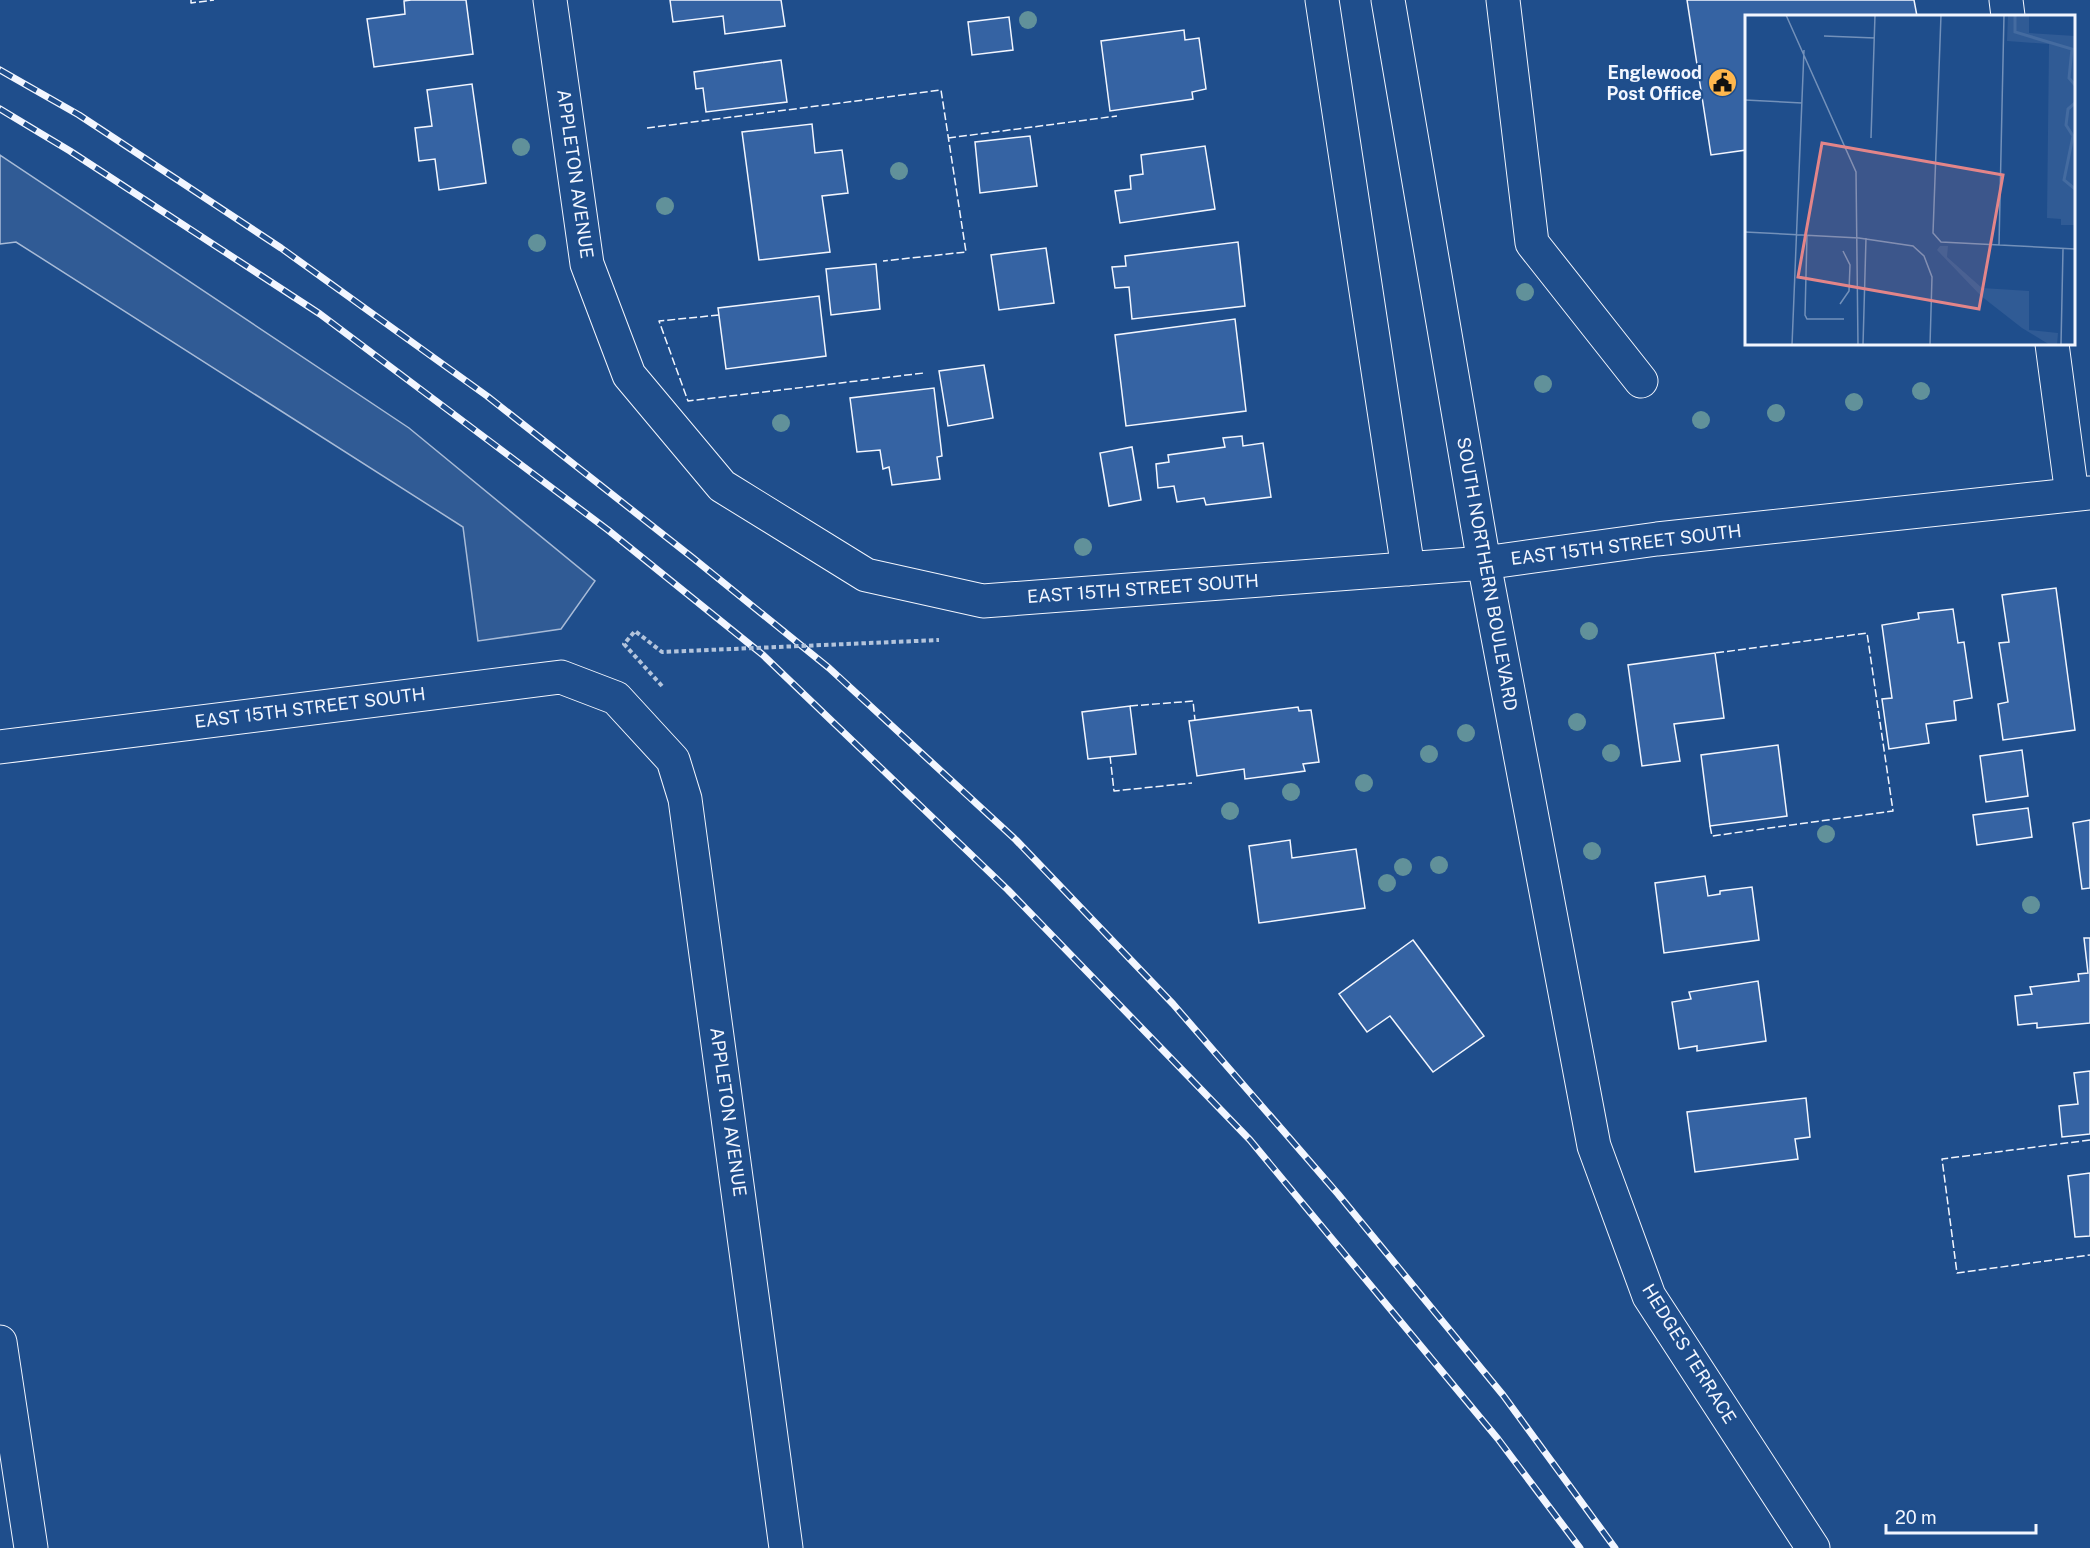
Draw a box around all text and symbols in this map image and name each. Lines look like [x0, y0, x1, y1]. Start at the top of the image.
inset map [1745, 15, 2075, 345]
place label: Englewood Post Office [1606, 62, 1702, 104]
public building icon: Englewood Post Office [1707, 67, 1739, 99]
street label: APPLETON AVENUE [553, 88, 598, 260]
street label: SOUTH NORTHERN BOULEVARD [1453, 435, 1522, 712]
street label: EAST 15TH STREET SOUTH [1509, 520, 1743, 569]
street label: EAST 15TH STREET SOUTH [1026, 570, 1260, 607]
street label: EAST 15TH STREET SOUTH [193, 683, 427, 732]
street label: APPLETON AVENUE [706, 1026, 751, 1198]
street label: HEDGES TERRACE [1638, 1280, 1741, 1427]
scale bar [1886, 1497, 2036, 1535]
text: 20 m [1895, 1507, 1937, 1528]

